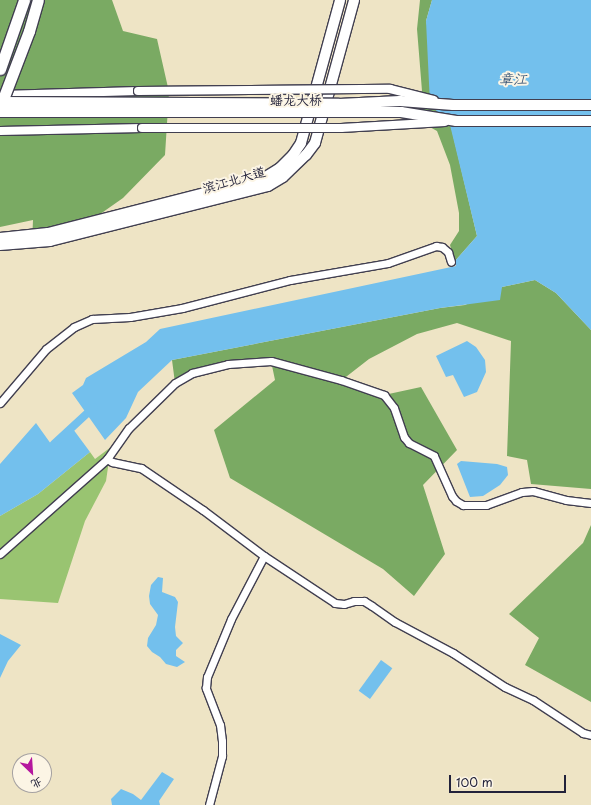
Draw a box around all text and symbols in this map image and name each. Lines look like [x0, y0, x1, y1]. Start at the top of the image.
water label: 章江 [499, 71, 527, 87]
street label: 蟠龙大桥 [270, 92, 322, 108]
street label: 滨江北大道 [201, 164, 267, 196]
north arrow [12, 753, 52, 793]
scale bar [451, 767, 568, 793]
text: 北 [28, 773, 45, 793]
text: 100 m [456, 773, 493, 791]

